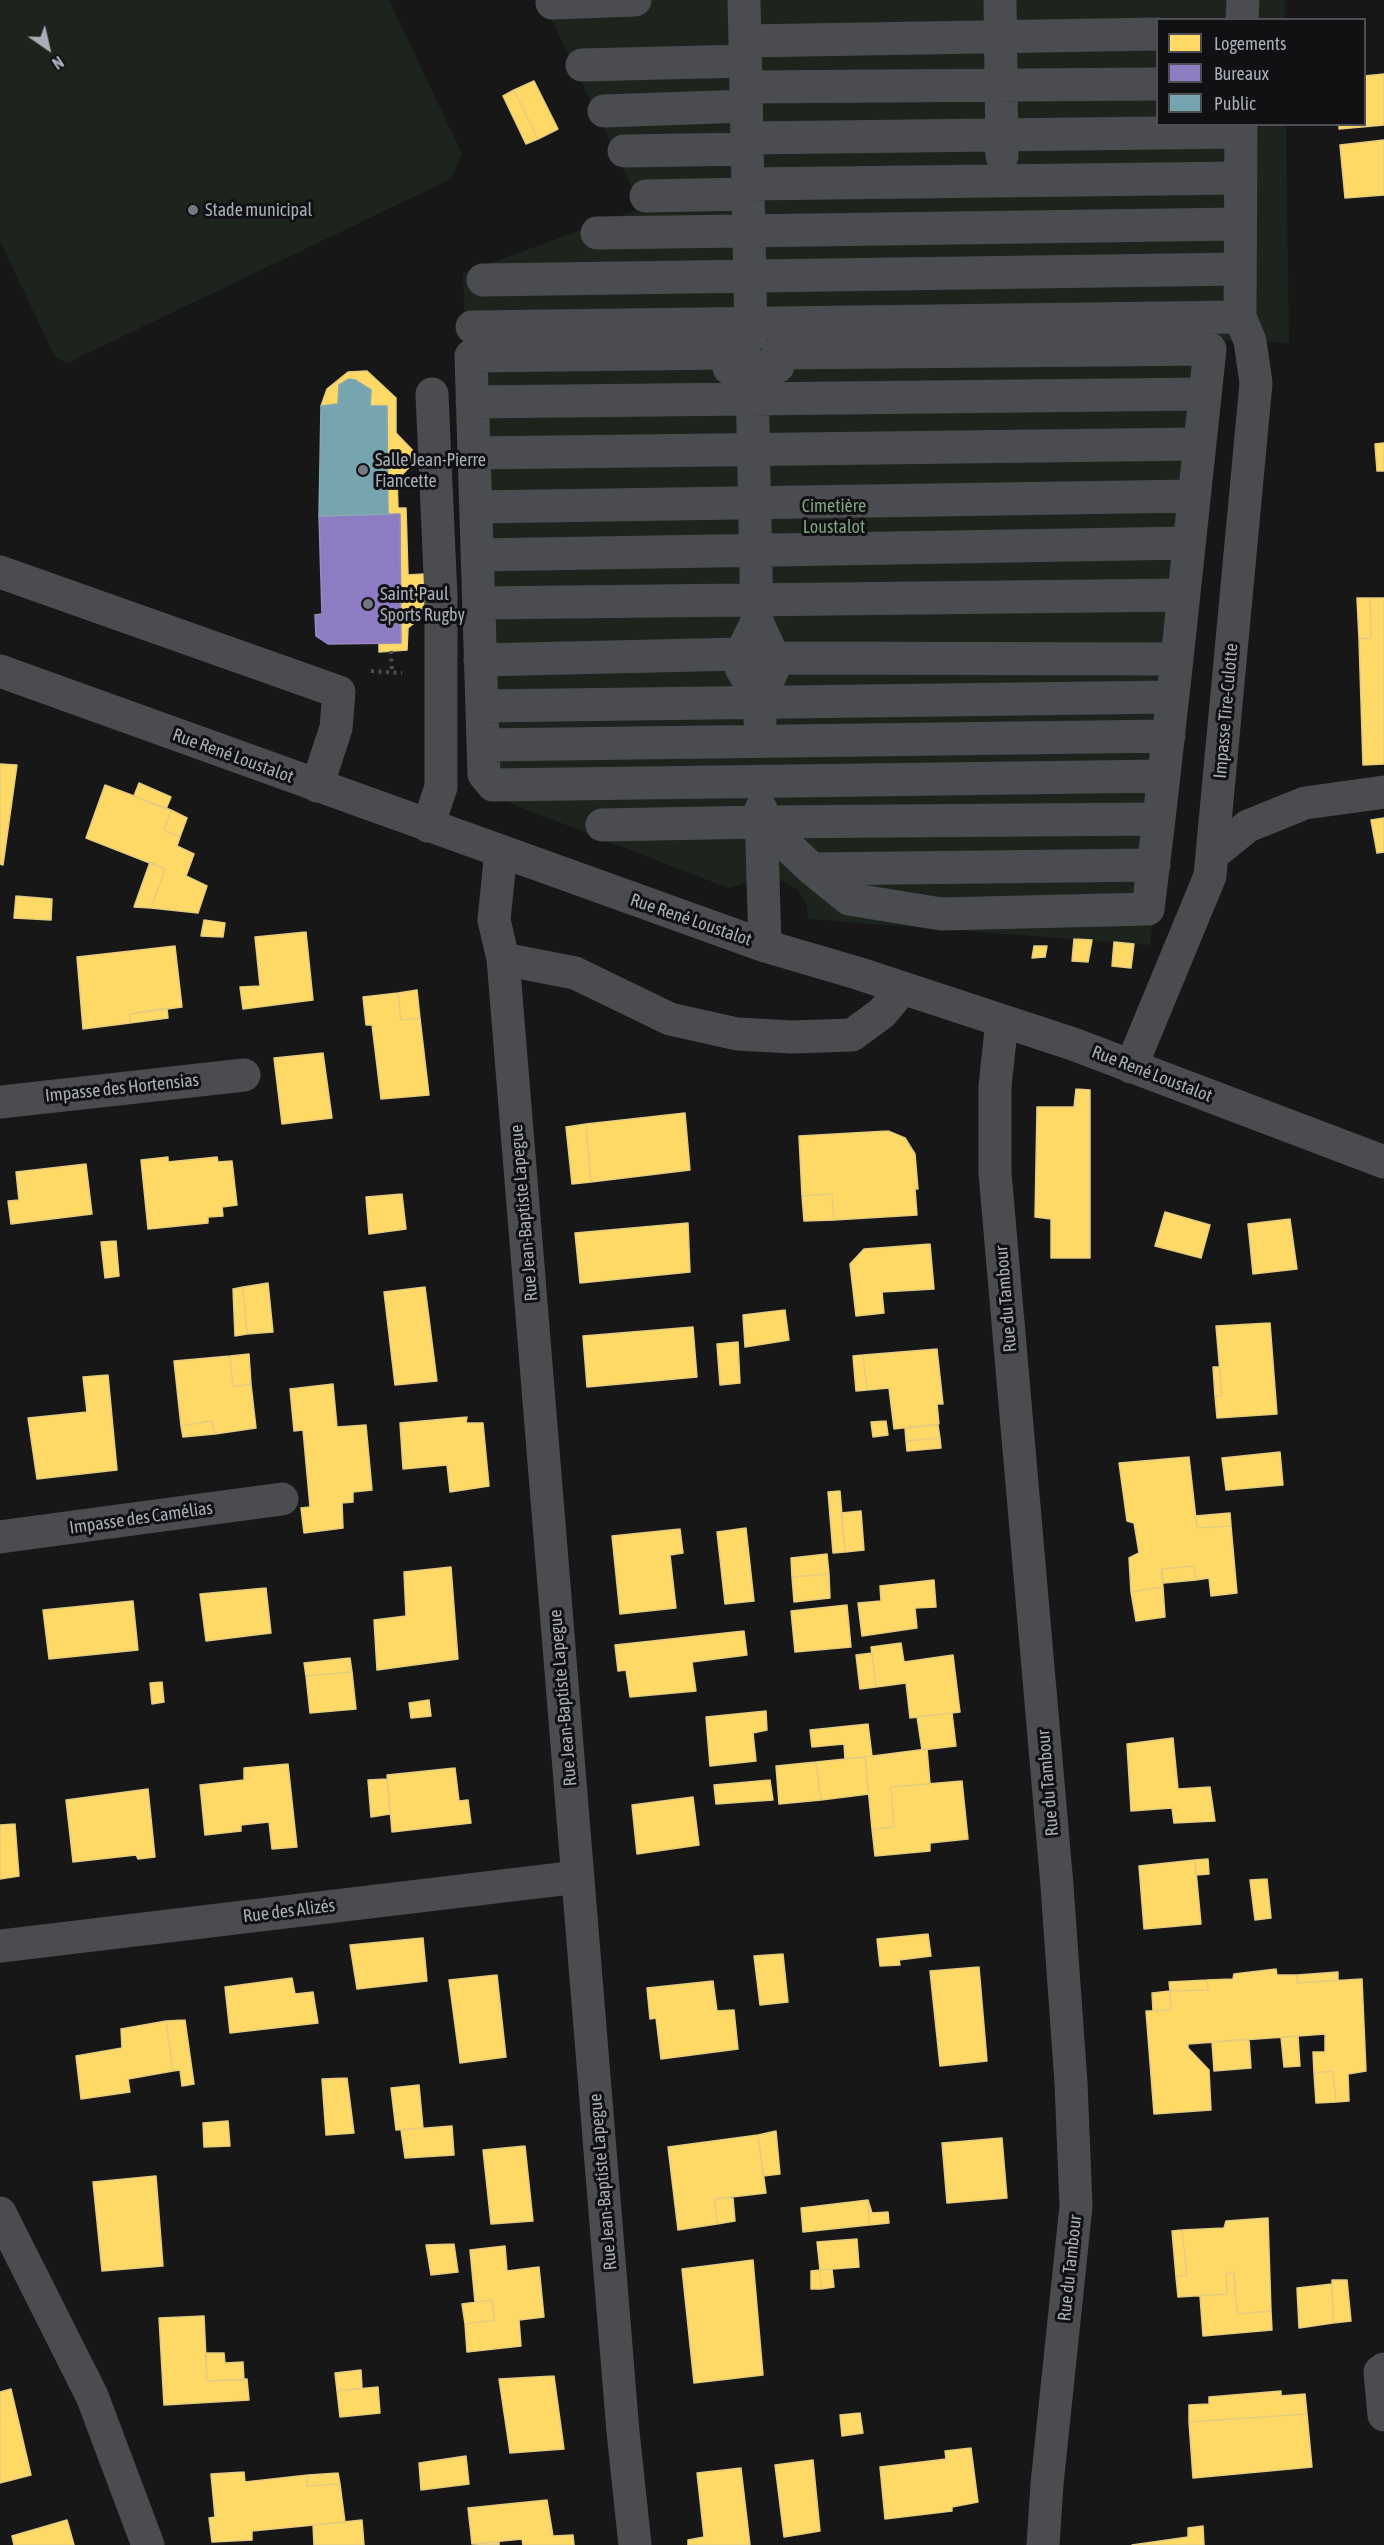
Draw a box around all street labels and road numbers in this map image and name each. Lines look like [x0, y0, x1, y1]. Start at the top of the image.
street label: Impasse Tire-Culotte [1209, 642, 1243, 780]
street label: Rue René Loustalot [170, 724, 296, 788]
street label: Rue René Loustalot [627, 889, 755, 951]
street label: Rue René Loustalot [1089, 1041, 1215, 1107]
street label: Impasse des Hortensias [44, 1069, 200, 1107]
street label: Rue Jean-Baptiste Lapegue [506, 1124, 542, 1302]
street label: Rue du Tambour [991, 1245, 1021, 1353]
street label: Impasse des Camélias [68, 1497, 214, 1539]
street label: Rue Jean-Baptiste Lapegue [545, 1609, 581, 1787]
street label: Rue du Tambour [1033, 1729, 1063, 1837]
street label: Rue des Alizés [242, 1895, 336, 1927]
street label: Rue Jean-Baptiste Lapegue [585, 2093, 621, 2271]
street label: Rue du Tambour [1054, 2214, 1086, 2322]

